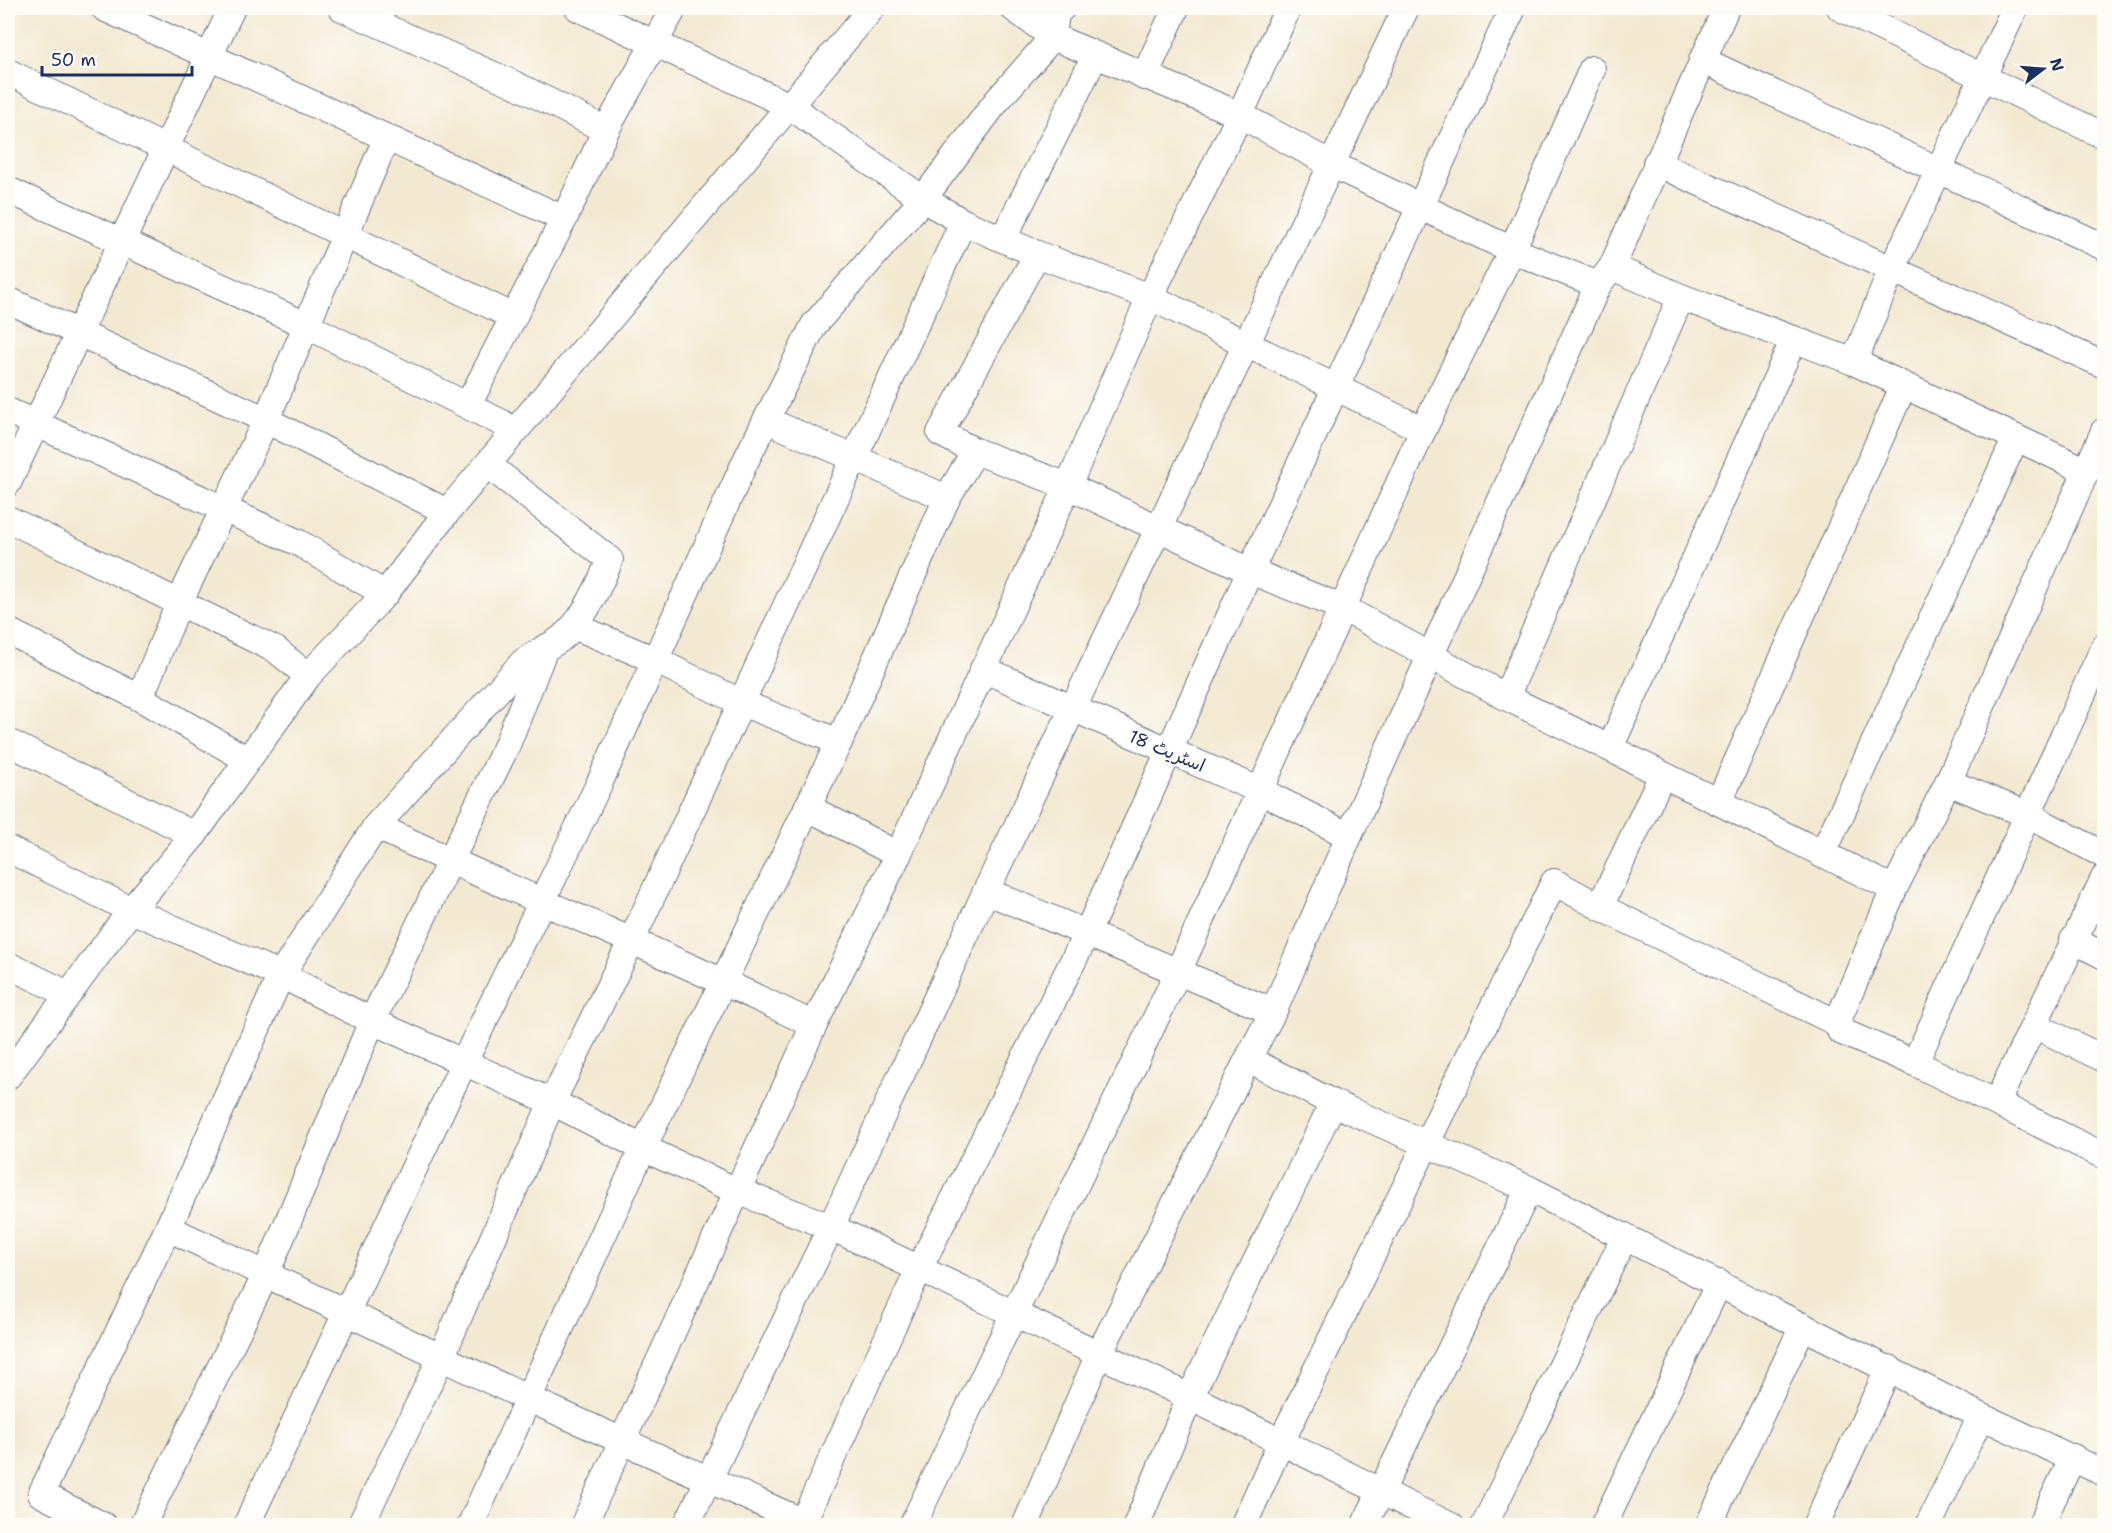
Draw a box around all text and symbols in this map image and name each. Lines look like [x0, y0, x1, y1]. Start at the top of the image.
scale bar [42, 39, 192, 77]
north arrow [2013, 39, 2073, 99]
text: 50 m [51, 48, 96, 72]
text: N [2045, 56, 2069, 74]
street label: اسٹریٹ 18 [1125, 724, 1209, 778]

